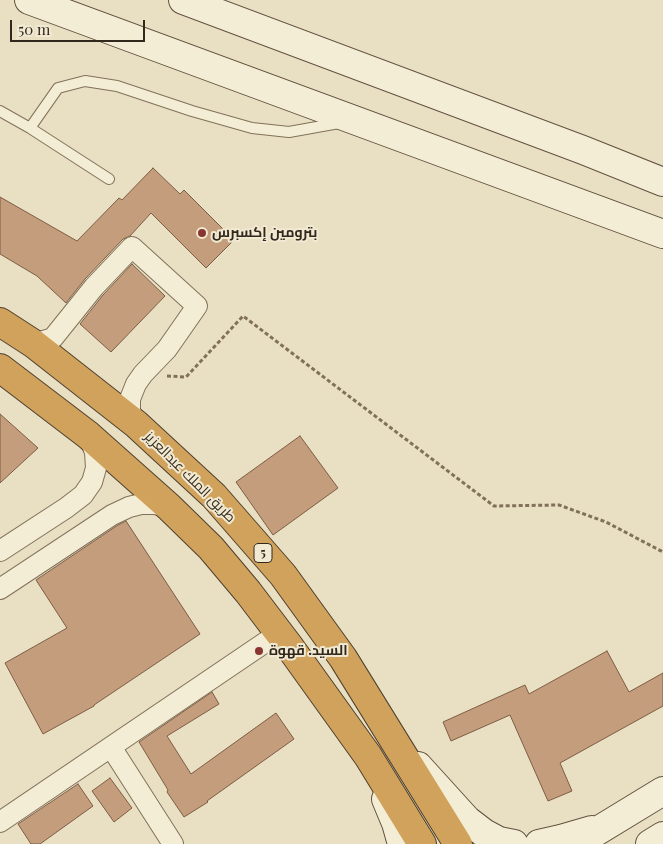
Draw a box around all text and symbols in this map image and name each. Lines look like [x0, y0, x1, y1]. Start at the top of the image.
scale bar [12, 10, 148, 42]
text: 50 m [18, 19, 50, 39]
place label: بترومين إكسبرس [212, 225, 317, 241]
marker: بترومين إكسبرس [196, 227, 208, 239]
street label: طريق الملك عبدالعزيز [141, 428, 239, 526]
road number: 5 [254, 544, 272, 562]
place label: السيد. قهوة [269, 643, 348, 659]
marker: السيد. قهوة [253, 645, 265, 657]

